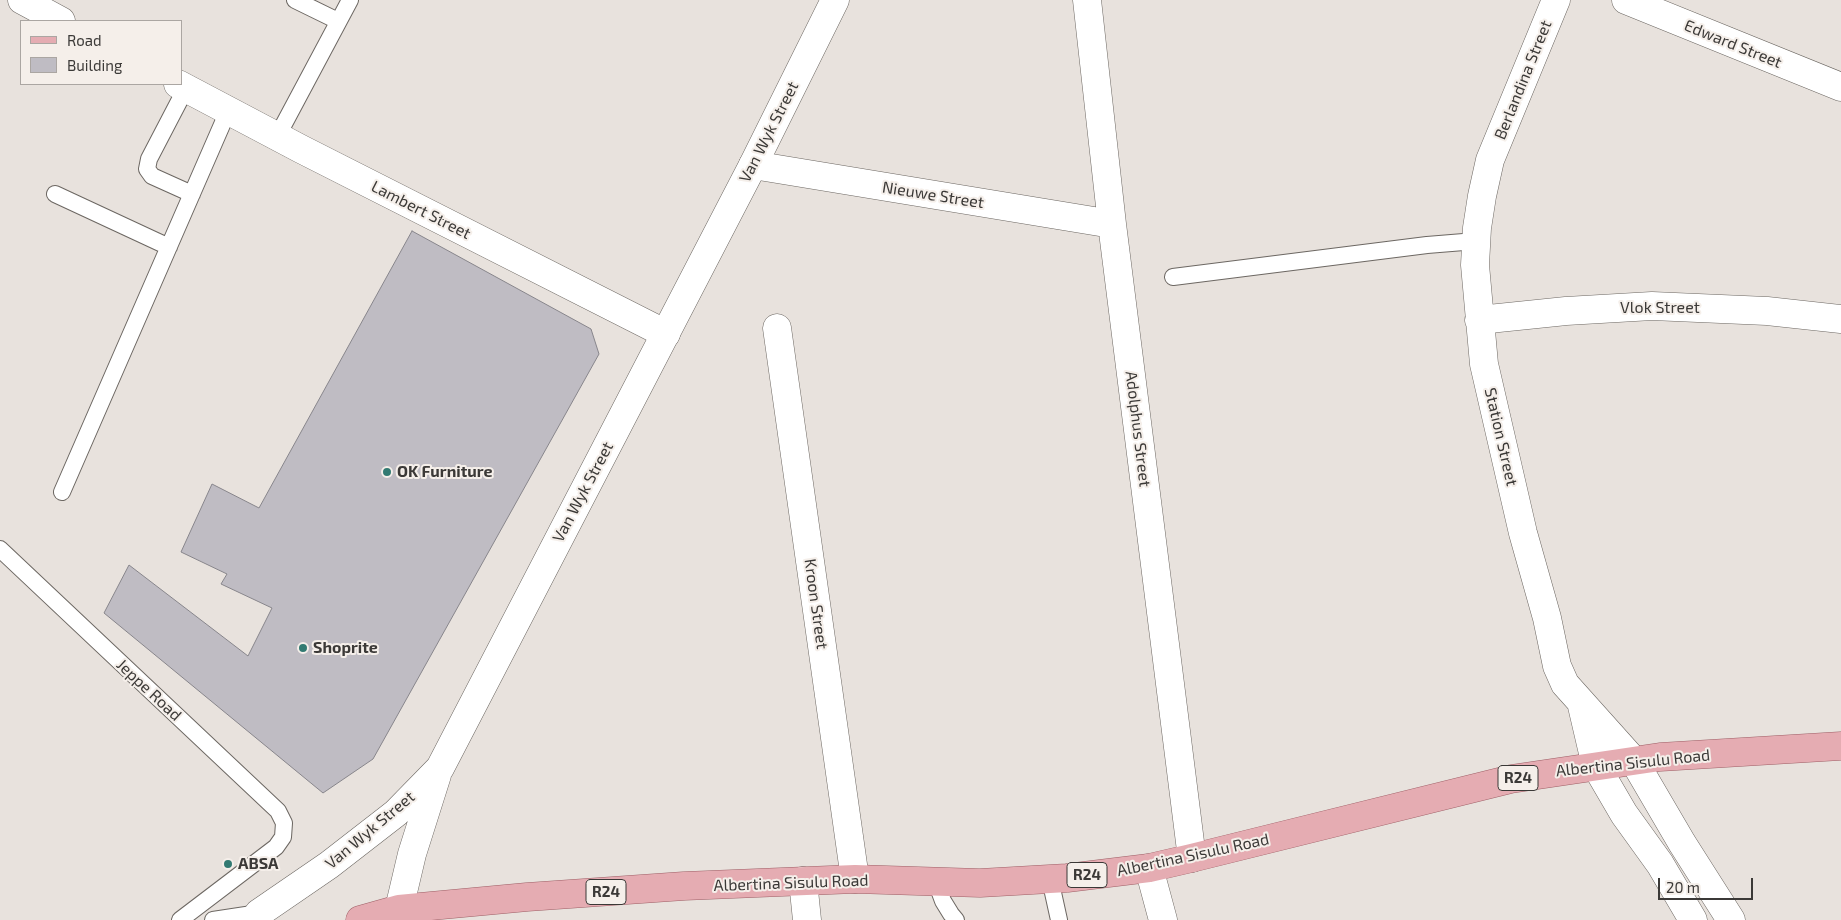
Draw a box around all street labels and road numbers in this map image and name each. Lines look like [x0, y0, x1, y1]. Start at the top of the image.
street label: Edward Street [1681, 16, 1785, 72]
street label: Berlandina Street [1490, 18, 1556, 142]
street label: Van Wyk Street [735, 78, 803, 186]
street label: Lambert Street [368, 177, 474, 243]
street label: Nieuwe Street [881, 177, 985, 213]
street label: Vlok Street [1620, 298, 1700, 318]
street label: Adolphus Street [1121, 370, 1155, 488]
street label: Station Street [1480, 386, 1522, 488]
street label: Van Wyk Street [549, 439, 617, 545]
street label: Kroon Street [800, 558, 832, 650]
street label: Jeppe Road [113, 655, 185, 725]
street label: Albertina Sisulu Road [1555, 745, 1711, 781]
road number: R24 [1498, 766, 1538, 790]
street label: Van Wyk Street [321, 787, 419, 873]
street label: Albertina Sisulu Road [1115, 829, 1271, 881]
road number: R24 [1067, 862, 1107, 888]
street label: Albertina Sisulu Road [713, 871, 869, 895]
road number: R24 [586, 880, 626, 904]

